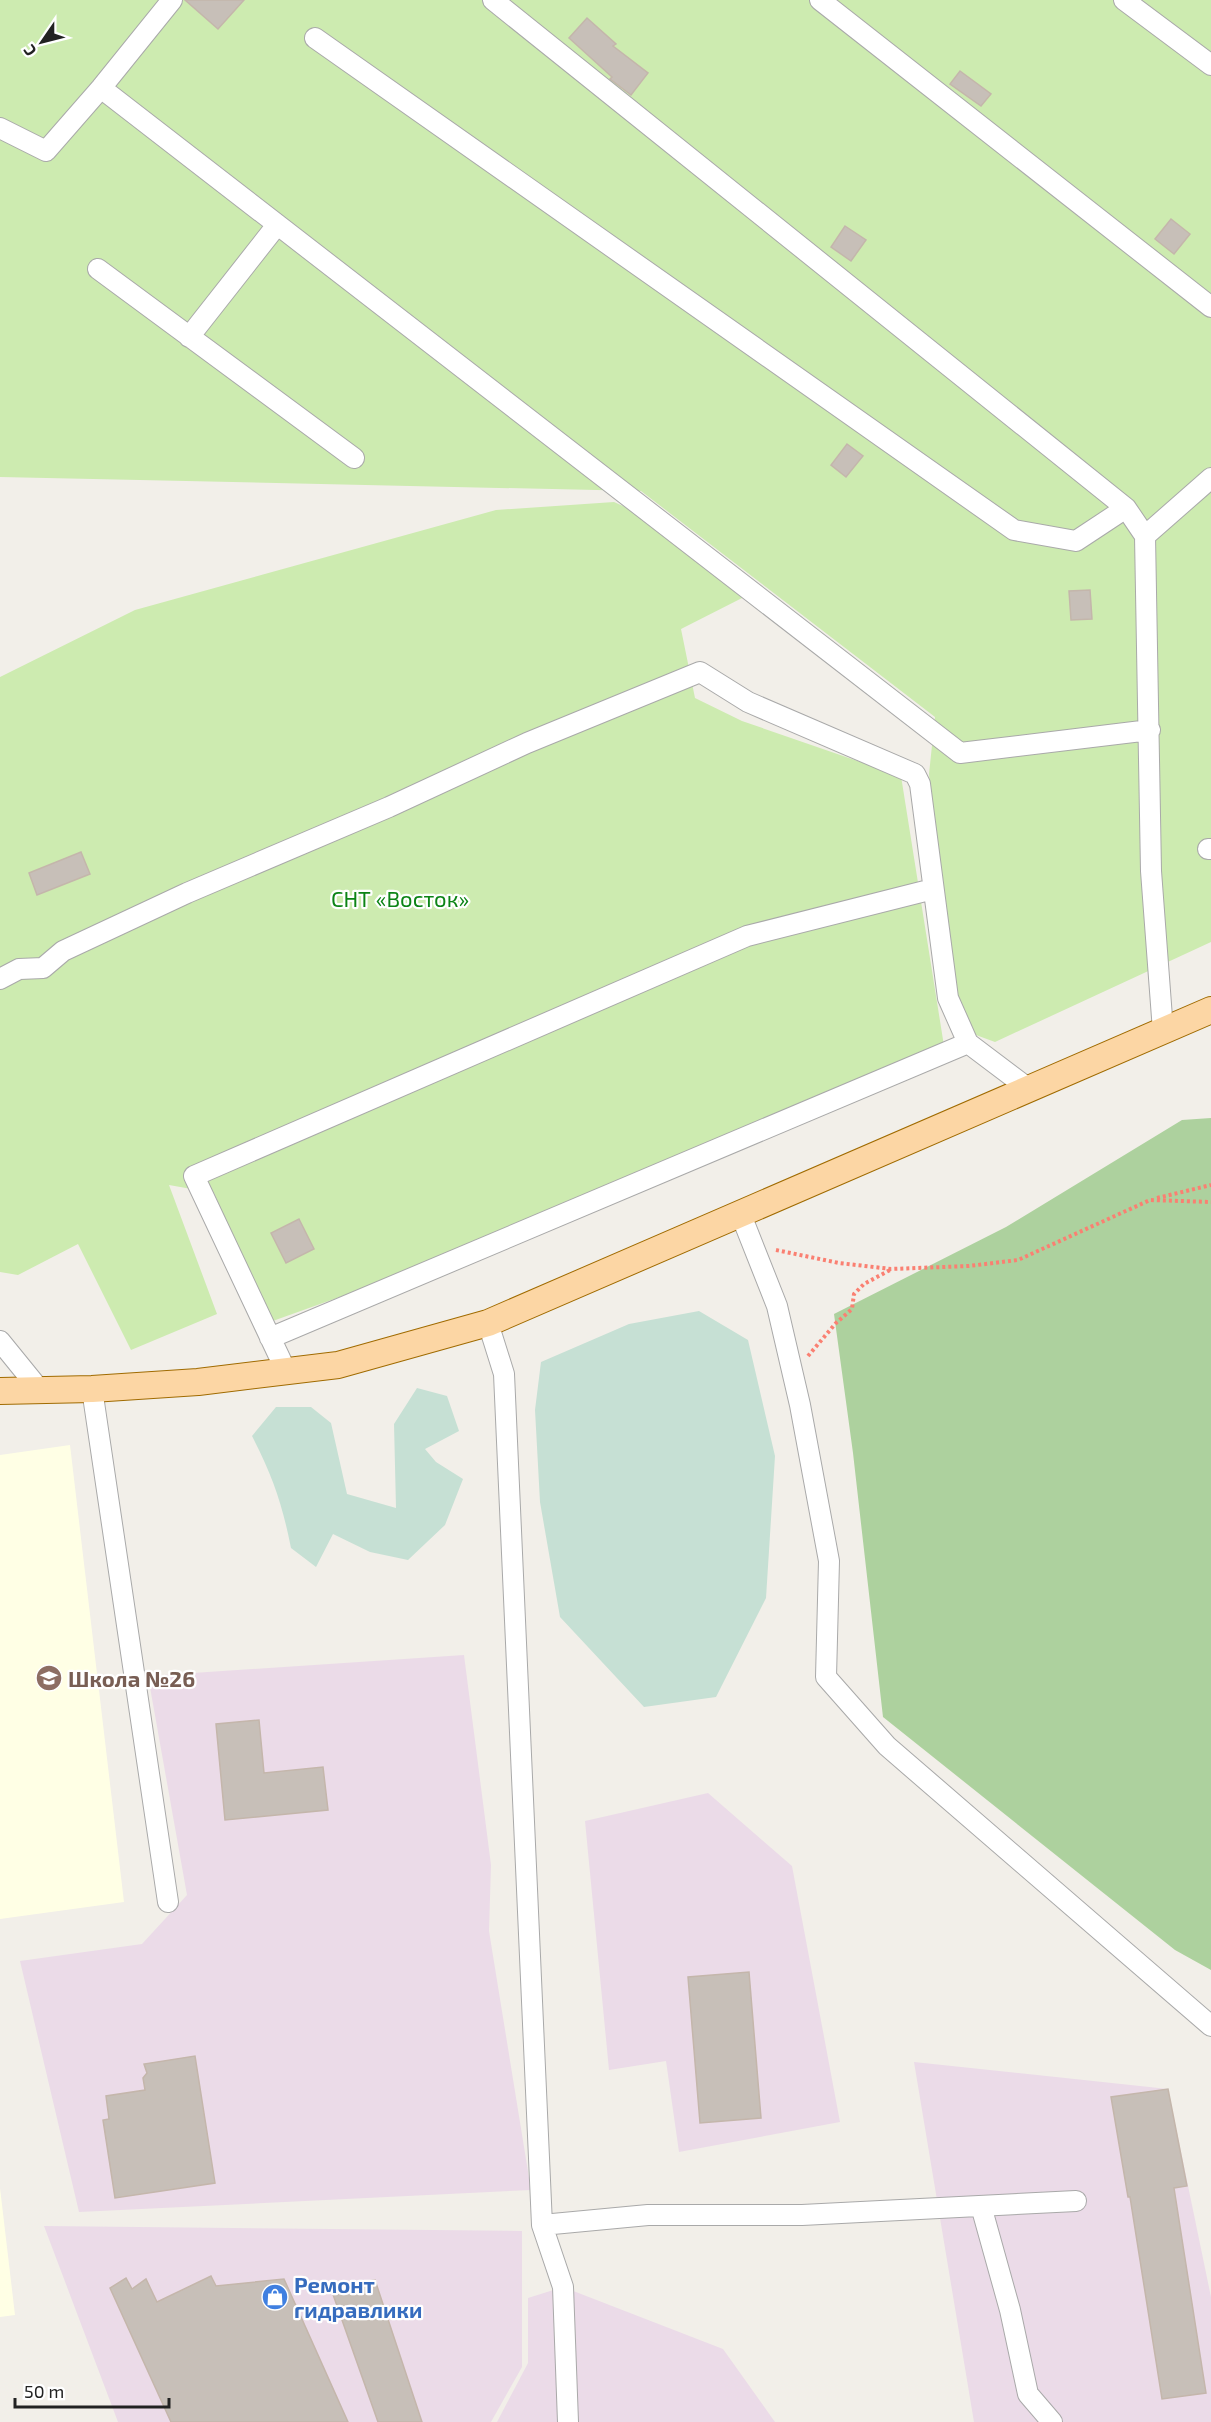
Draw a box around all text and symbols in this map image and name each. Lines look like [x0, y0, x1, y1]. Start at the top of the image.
north arrow [12, 12, 72, 72]
text: С [19, 42, 40, 60]
park label: СНТ «Восток» [331, 885, 469, 911]
school or university icon: Школа №26 [34, 1663, 64, 1693]
place label: Школа №26 [68, 1665, 195, 1691]
place label: Ремонт гидравлики [294, 2271, 422, 2322]
shop icon: Ремонт гидравлики [260, 2282, 290, 2312]
scale bar [15, 2371, 170, 2409]
text: 50 m [24, 2380, 64, 2402]

